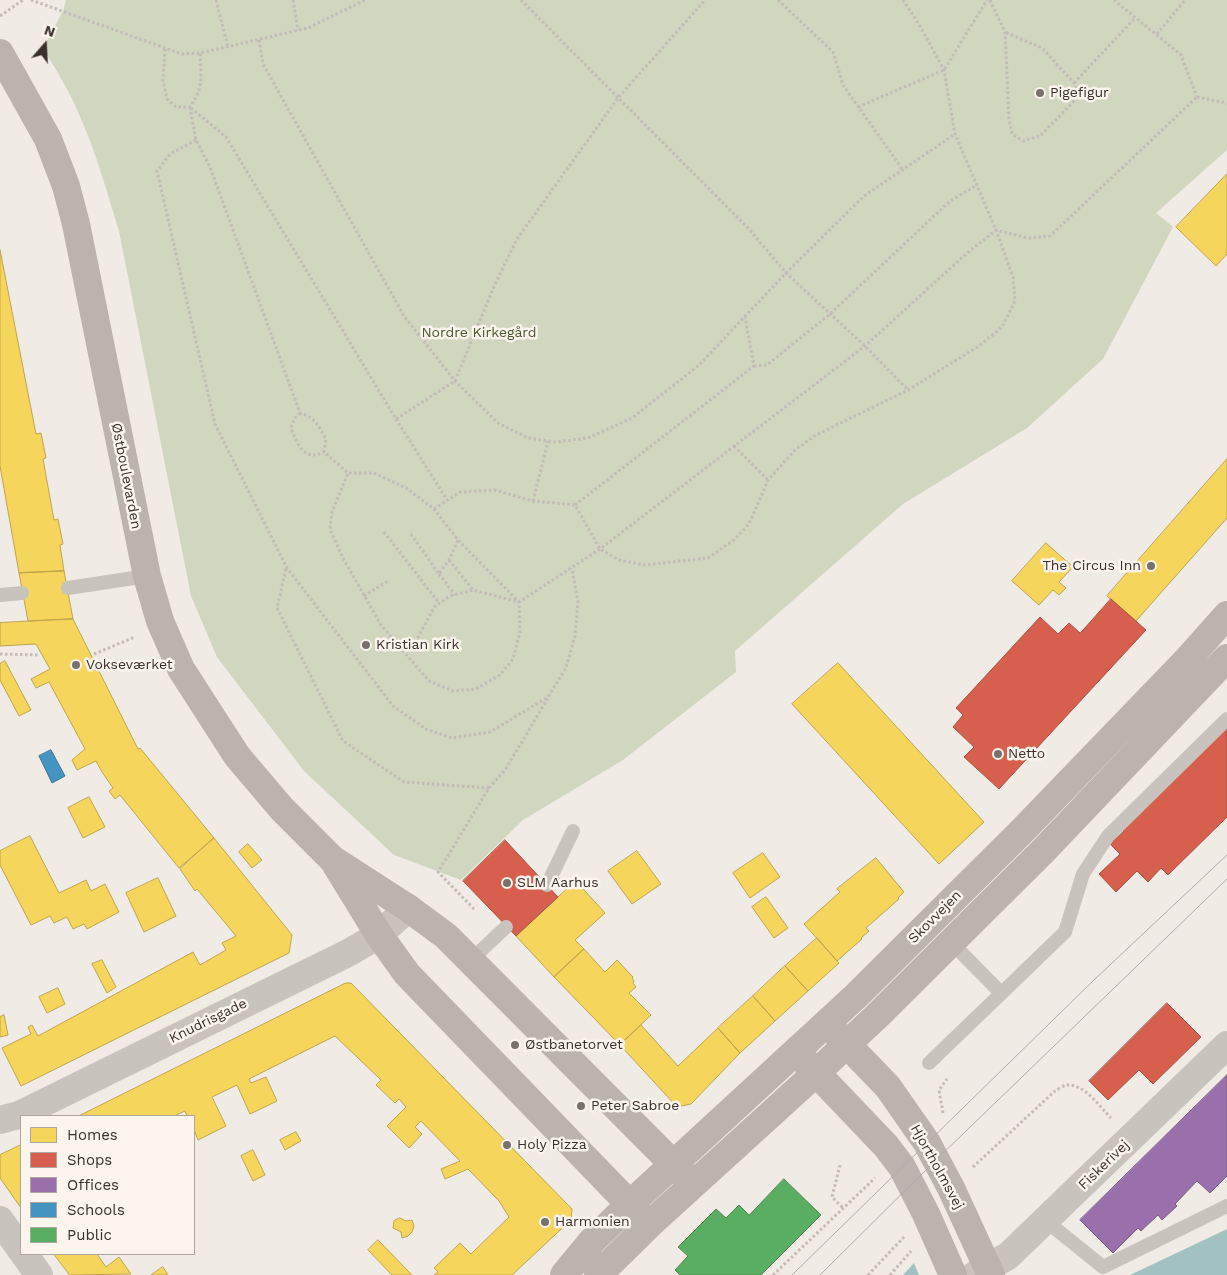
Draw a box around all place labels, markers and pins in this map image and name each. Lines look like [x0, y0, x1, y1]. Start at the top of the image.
place label: Pigefigur [1050, 85, 1109, 101]
marker: Pigefigur [1034, 87, 1046, 99]
place label: The Circus Inn [1042, 558, 1141, 574]
marker: The Circus Inn [1145, 560, 1157, 572]
place label: Kristian Kirk [376, 637, 460, 653]
marker: Kristian Kirk [360, 639, 372, 651]
place label: Vokseværket [86, 657, 173, 673]
marker: Vokseværket [70, 659, 82, 671]
place label: Netto [1008, 746, 1045, 762]
marker: Netto [992, 748, 1004, 760]
place label: SLM Aarhus [517, 875, 599, 891]
marker: SLM Aarhus [501, 877, 513, 889]
place label: Østbanetorvet [525, 1037, 623, 1053]
marker: Østbanetorvet [509, 1039, 521, 1051]
place label: Peter Sabroe [591, 1098, 679, 1114]
marker: Peter Sabroe [575, 1100, 587, 1112]
place label: Holy Pizza [517, 1137, 587, 1153]
marker: Holy Pizza [501, 1139, 513, 1151]
place label: Harmonien [555, 1214, 630, 1230]
marker: Harmonien [539, 1216, 551, 1228]

